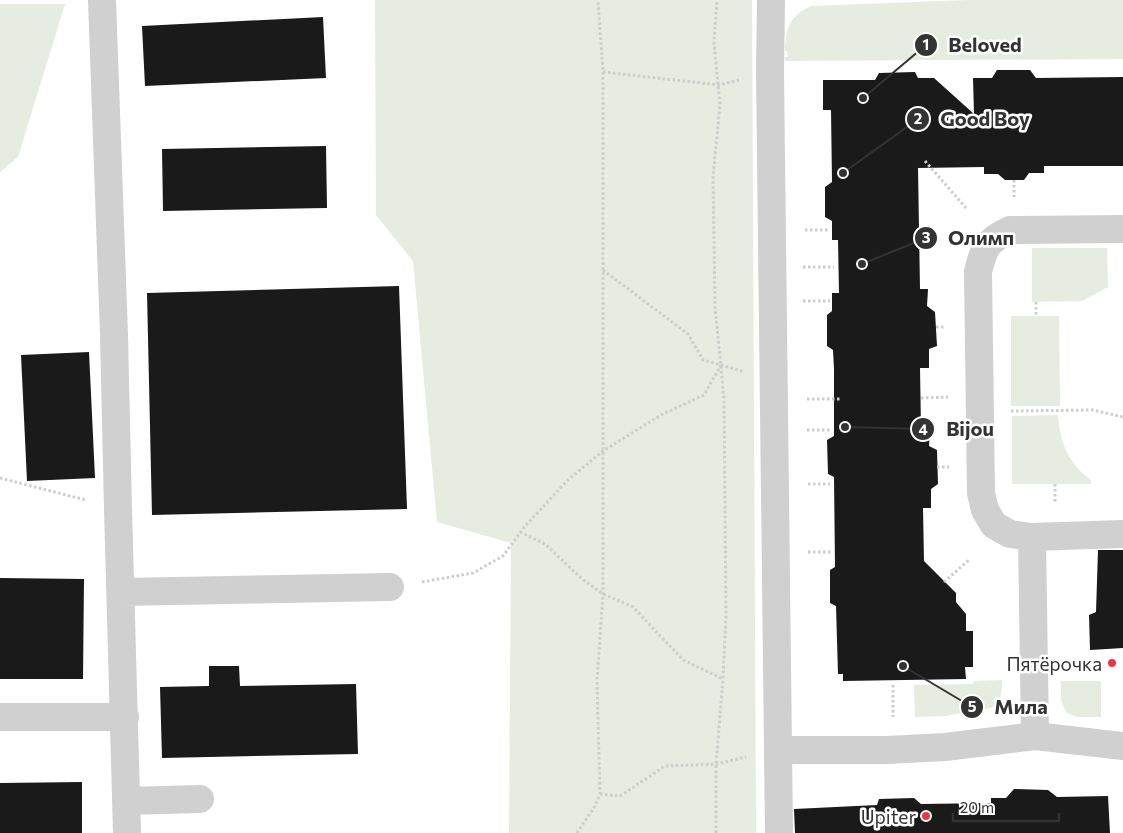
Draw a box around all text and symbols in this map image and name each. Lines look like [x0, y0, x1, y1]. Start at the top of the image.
callout: Beloved [913, 28, 1032, 63]
text: Beloved [948, 32, 1022, 56]
text: 1 [923, 35, 929, 53]
callout: Good Boy [906, 101, 1040, 136]
text: Good Boy [940, 106, 1030, 130]
text: 2 [914, 109, 922, 127]
callout: Олимп [913, 220, 1024, 255]
text: Олимп [948, 225, 1014, 249]
text: 3 [922, 228, 931, 246]
callout: Bijou [911, 412, 1003, 447]
text: Bijou [946, 416, 994, 440]
text: 4 [918, 420, 928, 438]
place label: Пятёрочка [1006, 652, 1102, 675]
marker: Пятёрочка [1106, 657, 1118, 669]
callout: Мила [959, 689, 1057, 724]
text: Мила [994, 694, 1048, 718]
text: 5 [968, 697, 977, 715]
scale bar [953, 790, 1059, 822]
text: 20 m [960, 798, 994, 816]
place label: Upiter [861, 805, 916, 828]
marker: Upiter [920, 810, 932, 822]

